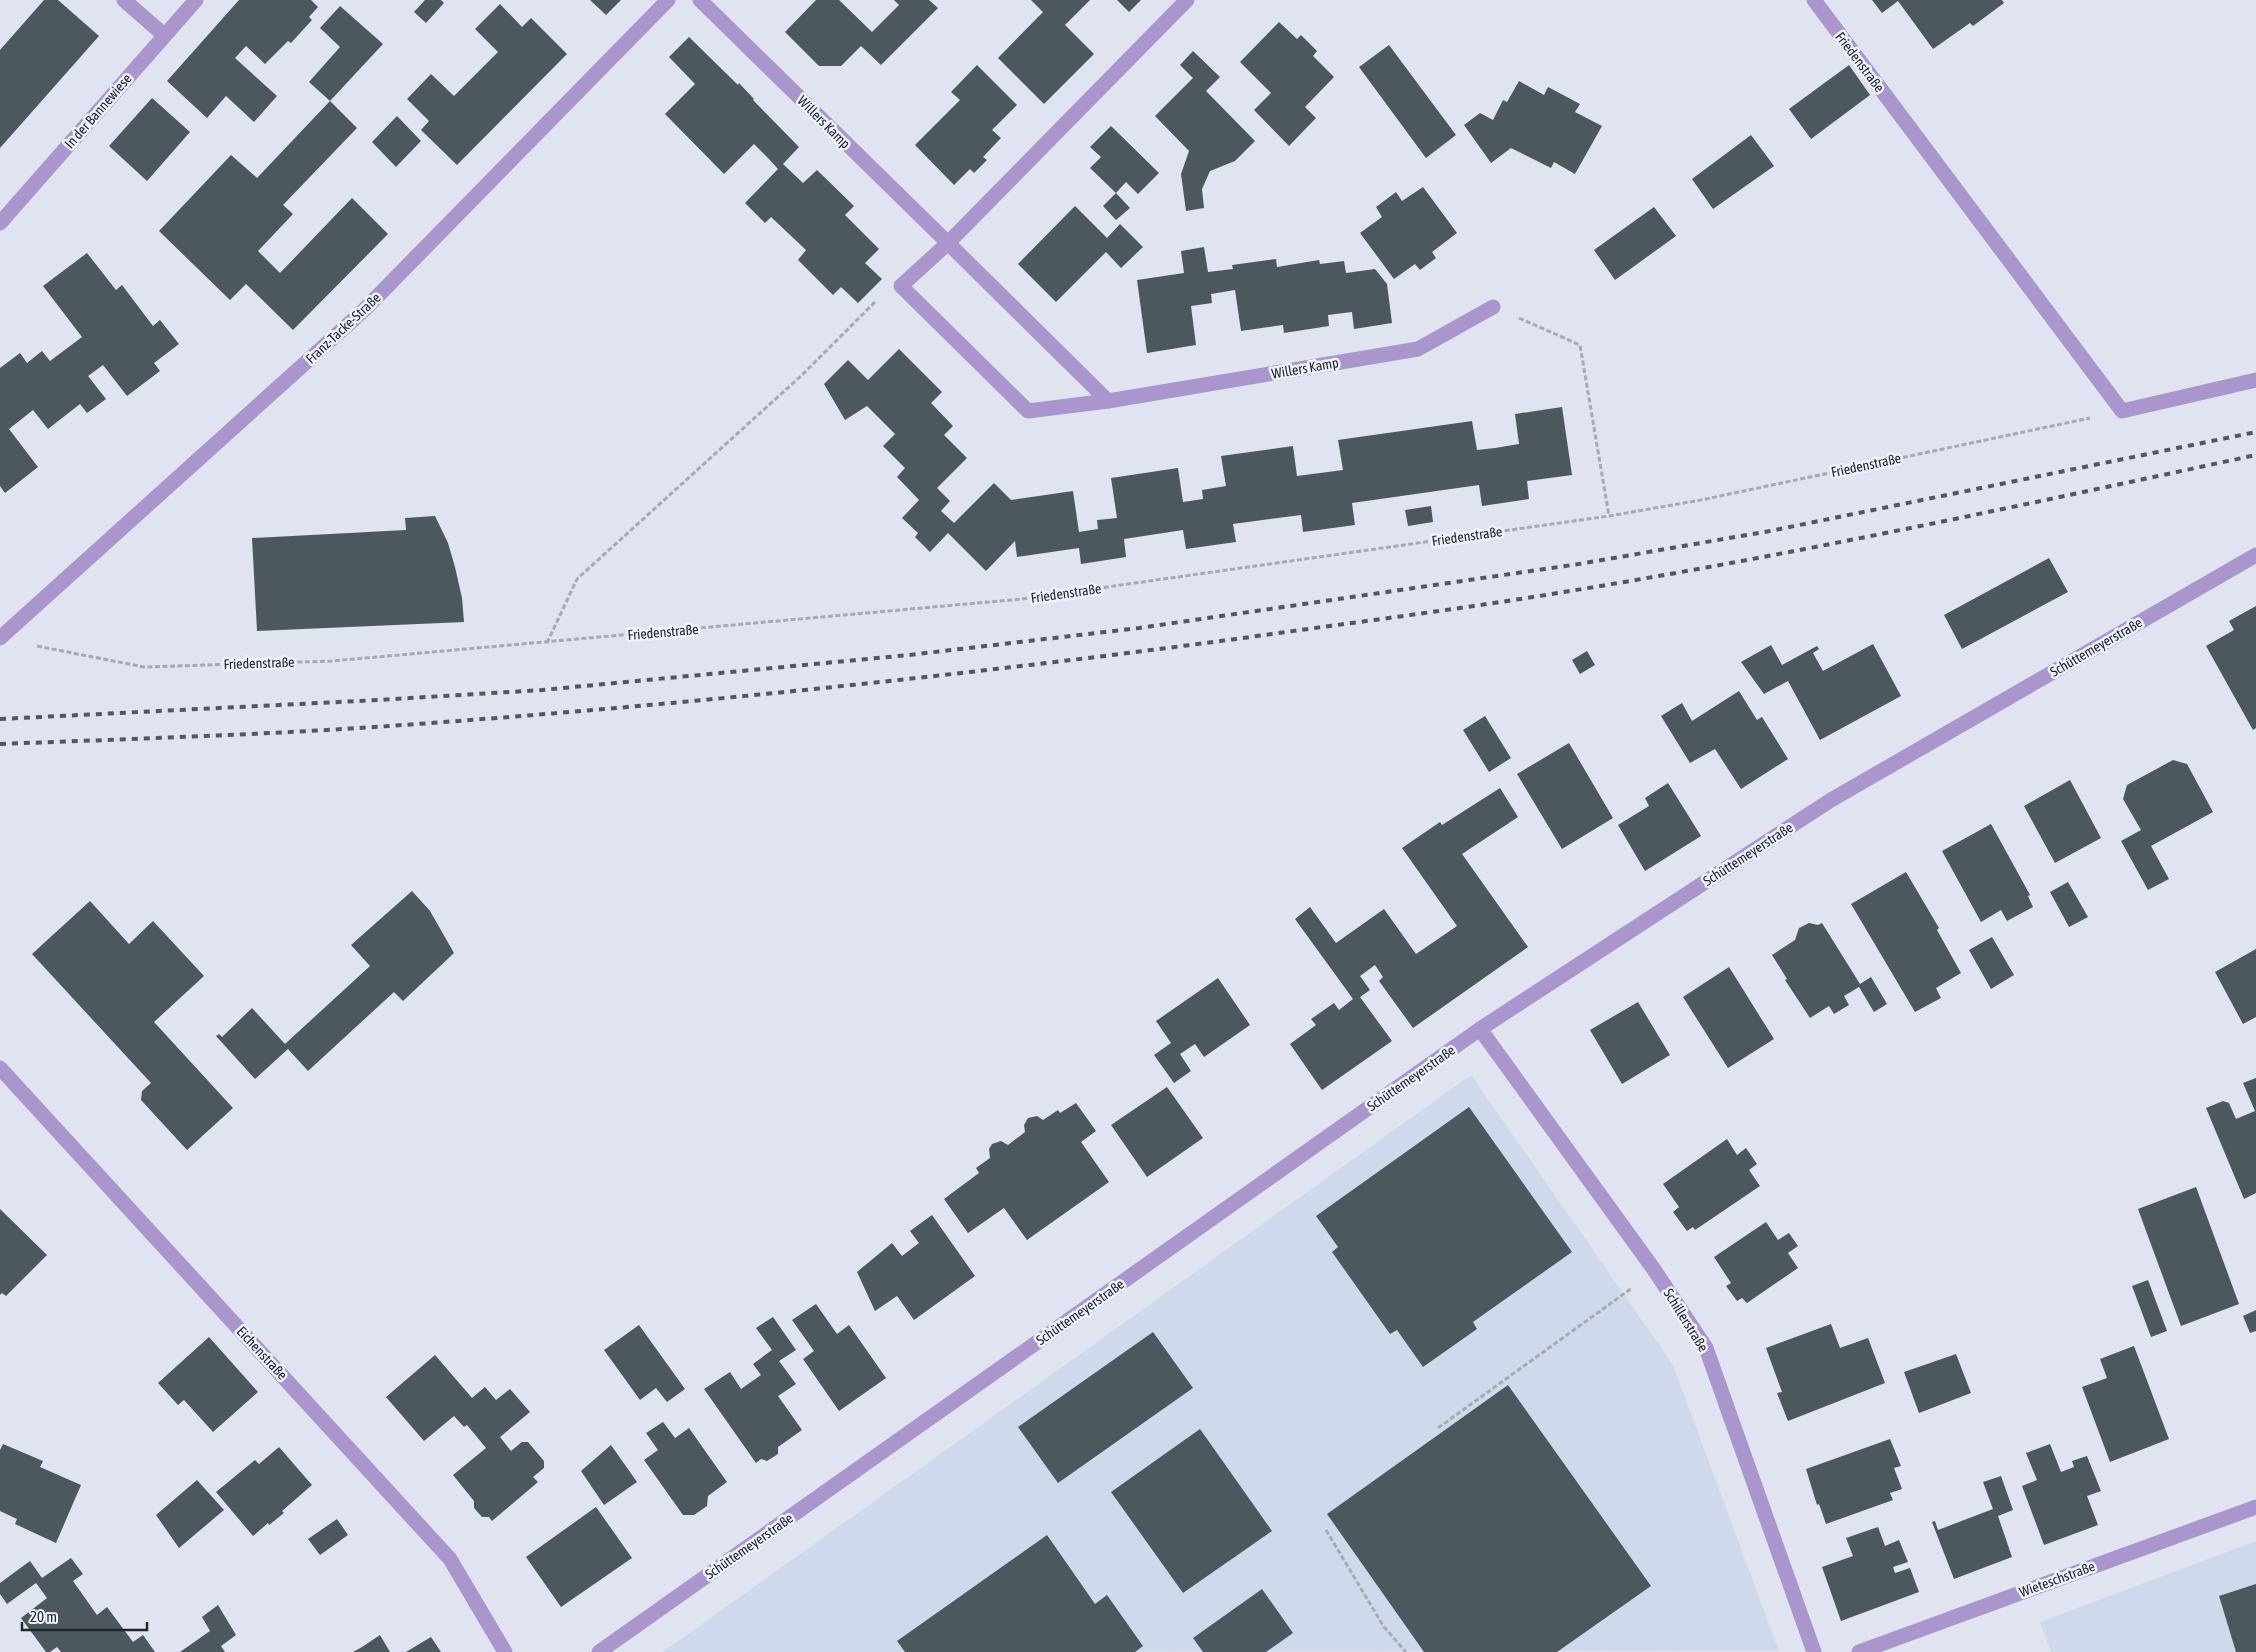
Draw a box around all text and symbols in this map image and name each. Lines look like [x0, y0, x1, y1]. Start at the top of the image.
street label: Friedenstraße [1832, 29, 1888, 95]
street label: In der Bannewiese [61, 70, 135, 152]
street label: Willers Kamp [794, 92, 854, 152]
street label: Franz-Tacke-Straße [302, 289, 384, 367]
street label: Willers Kamp [1270, 354, 1340, 382]
street label: Friedenstraße [1830, 450, 1902, 480]
street label: Friedenstraße [1431, 523, 1503, 549]
street label: Friedenstraße [1030, 580, 1102, 606]
street label: Schüttemeyerstraße [2047, 614, 2145, 680]
street label: Friedenstraße [627, 621, 699, 643]
street label: Friedenstraße [223, 654, 295, 672]
street label: Schüttemeyerstraße [1700, 819, 1796, 889]
street label: Schüttemeyerstraße [1364, 1042, 1458, 1114]
street label: Schüttemeyerstraße [1033, 1276, 1127, 1348]
street label: Schillerstraße [1660, 1286, 1712, 1354]
street label: Eichenstraße [233, 1323, 291, 1383]
street label: Schüttemeyerstraße [702, 1510, 796, 1582]
street label: Wieteschstraße [2017, 1558, 2097, 1600]
scale bar [22, 1600, 148, 1632]
text: 20 m [30, 1608, 57, 1625]

